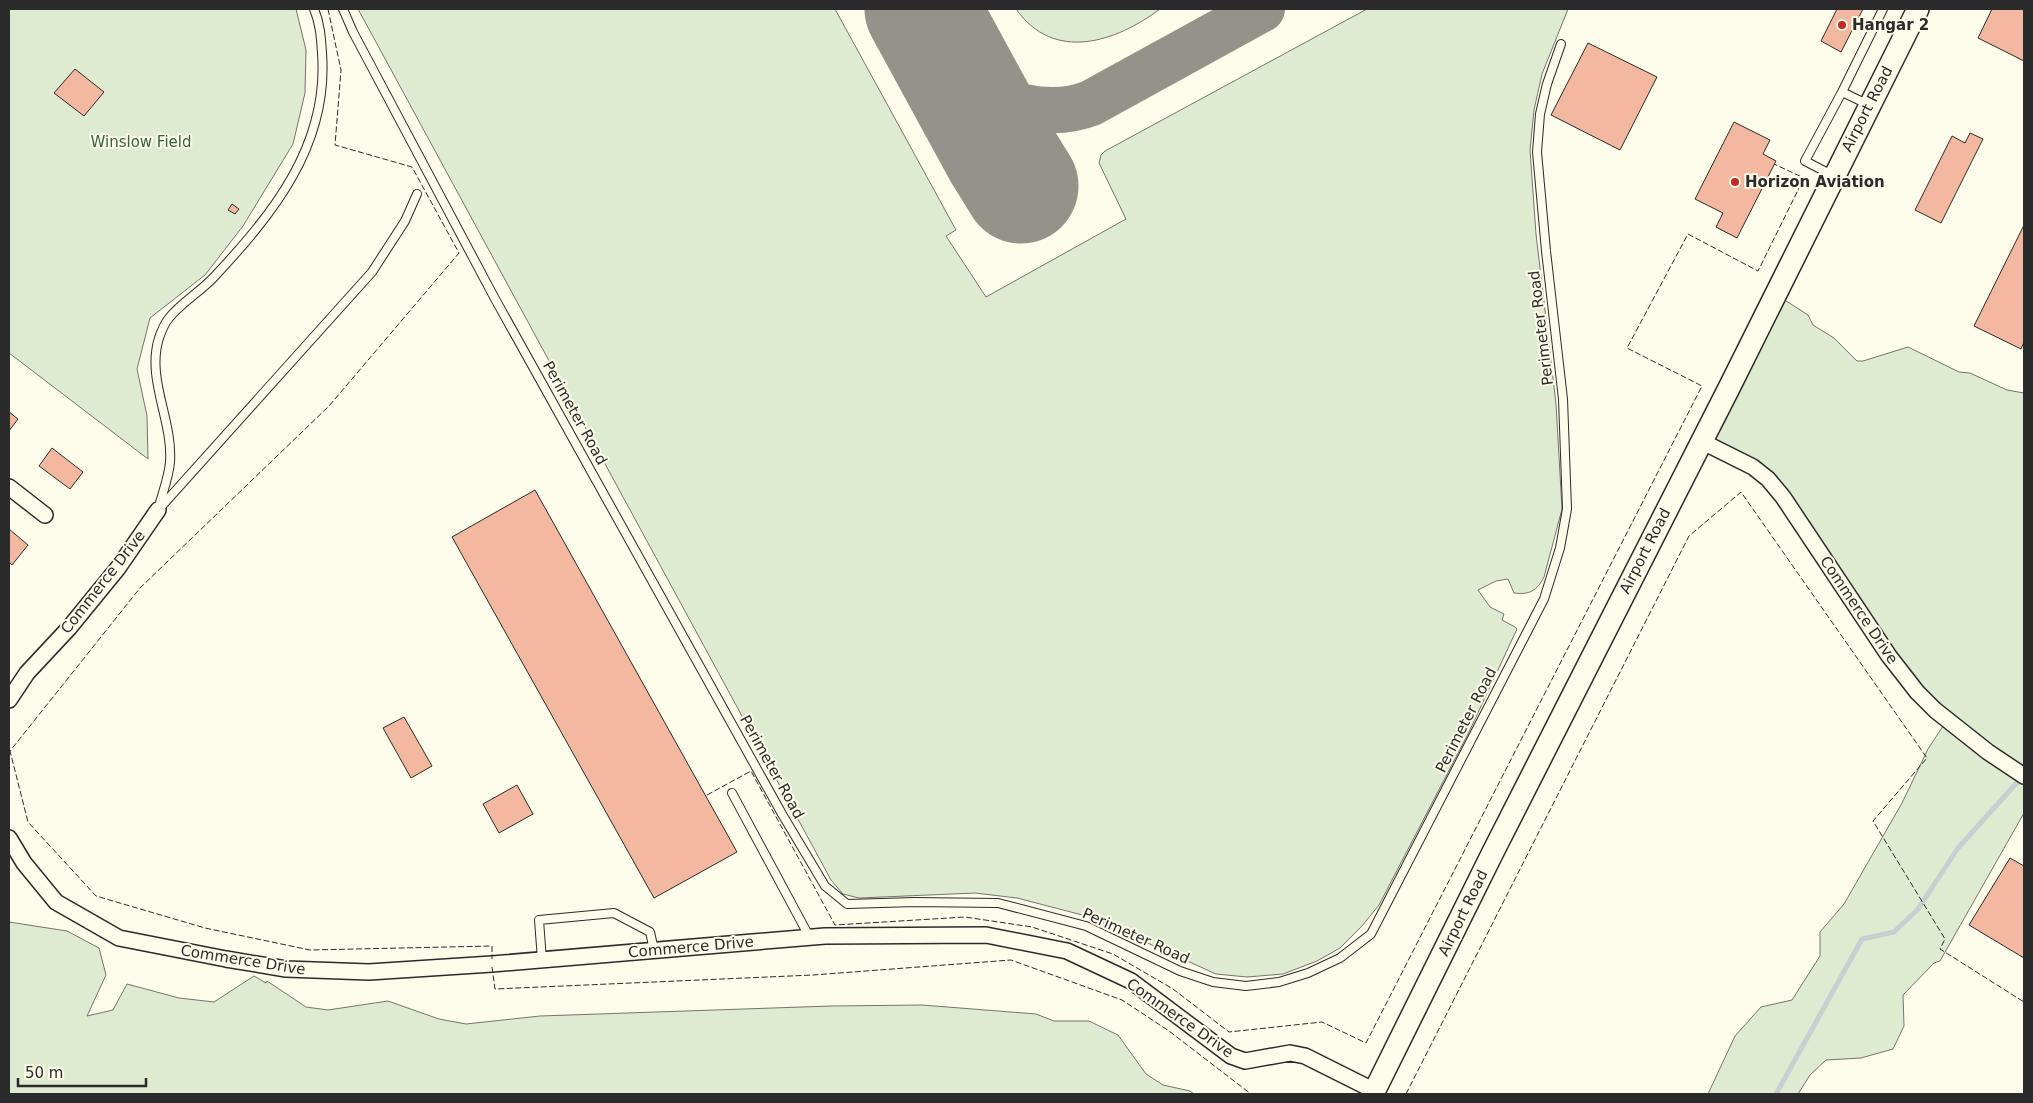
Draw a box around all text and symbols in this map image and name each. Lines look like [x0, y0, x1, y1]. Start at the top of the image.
place label: Hangar 2 [1852, 16, 1929, 34]
marker: Hangar 2 [1836, 19, 1848, 31]
street label: Airport Road [1838, 63, 1896, 155]
park label: Winslow Field [91, 133, 192, 151]
place label: Horizon Aviation [1745, 173, 1885, 191]
marker: Horizon Aviation [1729, 176, 1741, 188]
street label: Perimeter Road [1525, 270, 1557, 386]
street label: Perimeter Road [539, 358, 611, 468]
street label: Airport Road [1616, 505, 1674, 597]
street label: Commerce Drive [57, 527, 149, 637]
street label: Commerce Drive [1816, 553, 1902, 667]
street label: Perimeter Road [1432, 664, 1500, 776]
street label: Perimeter Road [736, 712, 808, 822]
street label: Airport Road [1434, 867, 1492, 959]
street label: Perimeter Road [1080, 904, 1192, 968]
street label: Commerce Drive [627, 933, 755, 961]
street label: Commerce Drive [179, 941, 307, 979]
street label: Commerce Drive [1123, 974, 1237, 1062]
scale bar [18, 1056, 145, 1088]
text: 50 m [25, 1064, 63, 1082]

